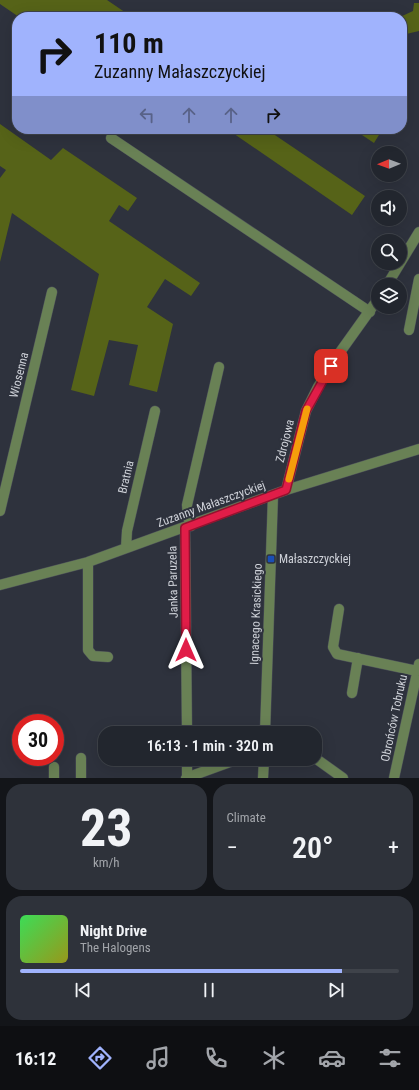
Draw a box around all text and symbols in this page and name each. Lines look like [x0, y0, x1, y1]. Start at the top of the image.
text: 110 m [94, 27, 164, 60]
icon: right [28, 28, 80, 80]
text: Zuzanny Małaszczyckiej [94, 61, 265, 82]
icon: left [136, 104, 158, 126]
icon: ahead [178, 104, 200, 126]
icon: ahead [220, 104, 242, 126]
icon: right [262, 104, 284, 126]
north arrow [371, 146, 407, 182]
map controls [371, 146, 407, 314]
button: sound [371, 190, 407, 226]
button: search [371, 234, 407, 270]
button: layers [371, 278, 407, 314]
pin [314, 349, 348, 383]
street label: Wiosenna [7, 351, 31, 399]
icon: arrive [320, 355, 342, 377]
street label: Zdrojowa [273, 418, 297, 464]
street label: Bratnia [115, 459, 137, 495]
street label: Zuzanny Małaszczyckiej [155, 478, 267, 530]
street label: Janka Paruzela [165, 545, 181, 618]
place label: Małaszczyckiej [279, 552, 351, 566]
marker: Małaszczyckiej [266, 554, 276, 564]
street label: Ignacego Krasickiego [247, 563, 265, 665]
position arrow [165, 629, 207, 671]
street label: Obrońców Tobruku [378, 673, 410, 763]
speed limit sign: 30 [12, 714, 64, 766]
text: 16:13 · 1 min · 320 m [147, 737, 273, 755]
text: 23 [80, 798, 133, 859]
text: Climate [227, 810, 266, 825]
text: 20° [292, 830, 334, 865]
text: − [227, 835, 238, 860]
text: + [388, 835, 399, 860]
text: km/h [93, 855, 120, 870]
text: Night Drive [80, 922, 147, 940]
text: The Halogens [80, 940, 151, 955]
icon: previous [72, 979, 94, 1001]
icon: pause [198, 979, 220, 1001]
icon: next [325, 979, 347, 1001]
icon: directions [86, 1044, 114, 1072]
icon: music [144, 1044, 172, 1072]
icon: phone [202, 1044, 230, 1072]
icon: climate [260, 1044, 288, 1072]
icon: car [318, 1044, 346, 1072]
icon: filters [376, 1044, 404, 1072]
text: 16:12 [15, 1048, 56, 1069]

